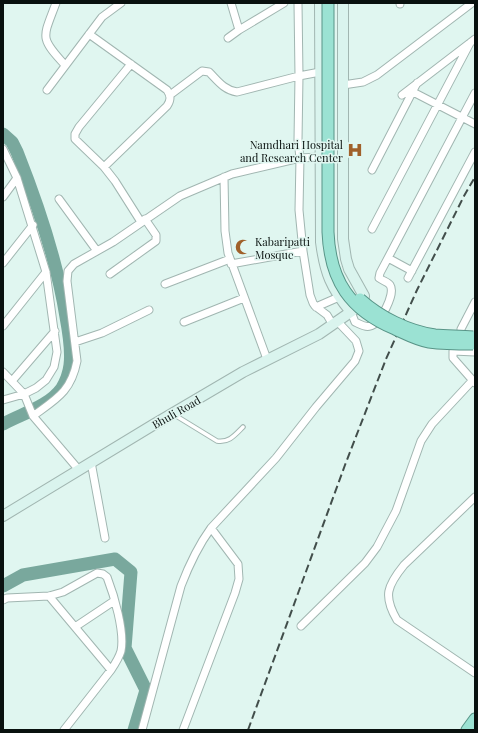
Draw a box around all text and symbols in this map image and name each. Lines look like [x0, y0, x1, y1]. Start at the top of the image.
place label: Namdhari Hospital and Research Center [240, 137, 343, 165]
hospital icon: Namdhari Hospital and Research Center [346, 141, 364, 159]
place label: Kabaripatti Mosque [255, 234, 310, 262]
mosque icon: Kabaripatti Mosque [234, 238, 252, 256]
street label: Bhuli Road [149, 392, 204, 432]

